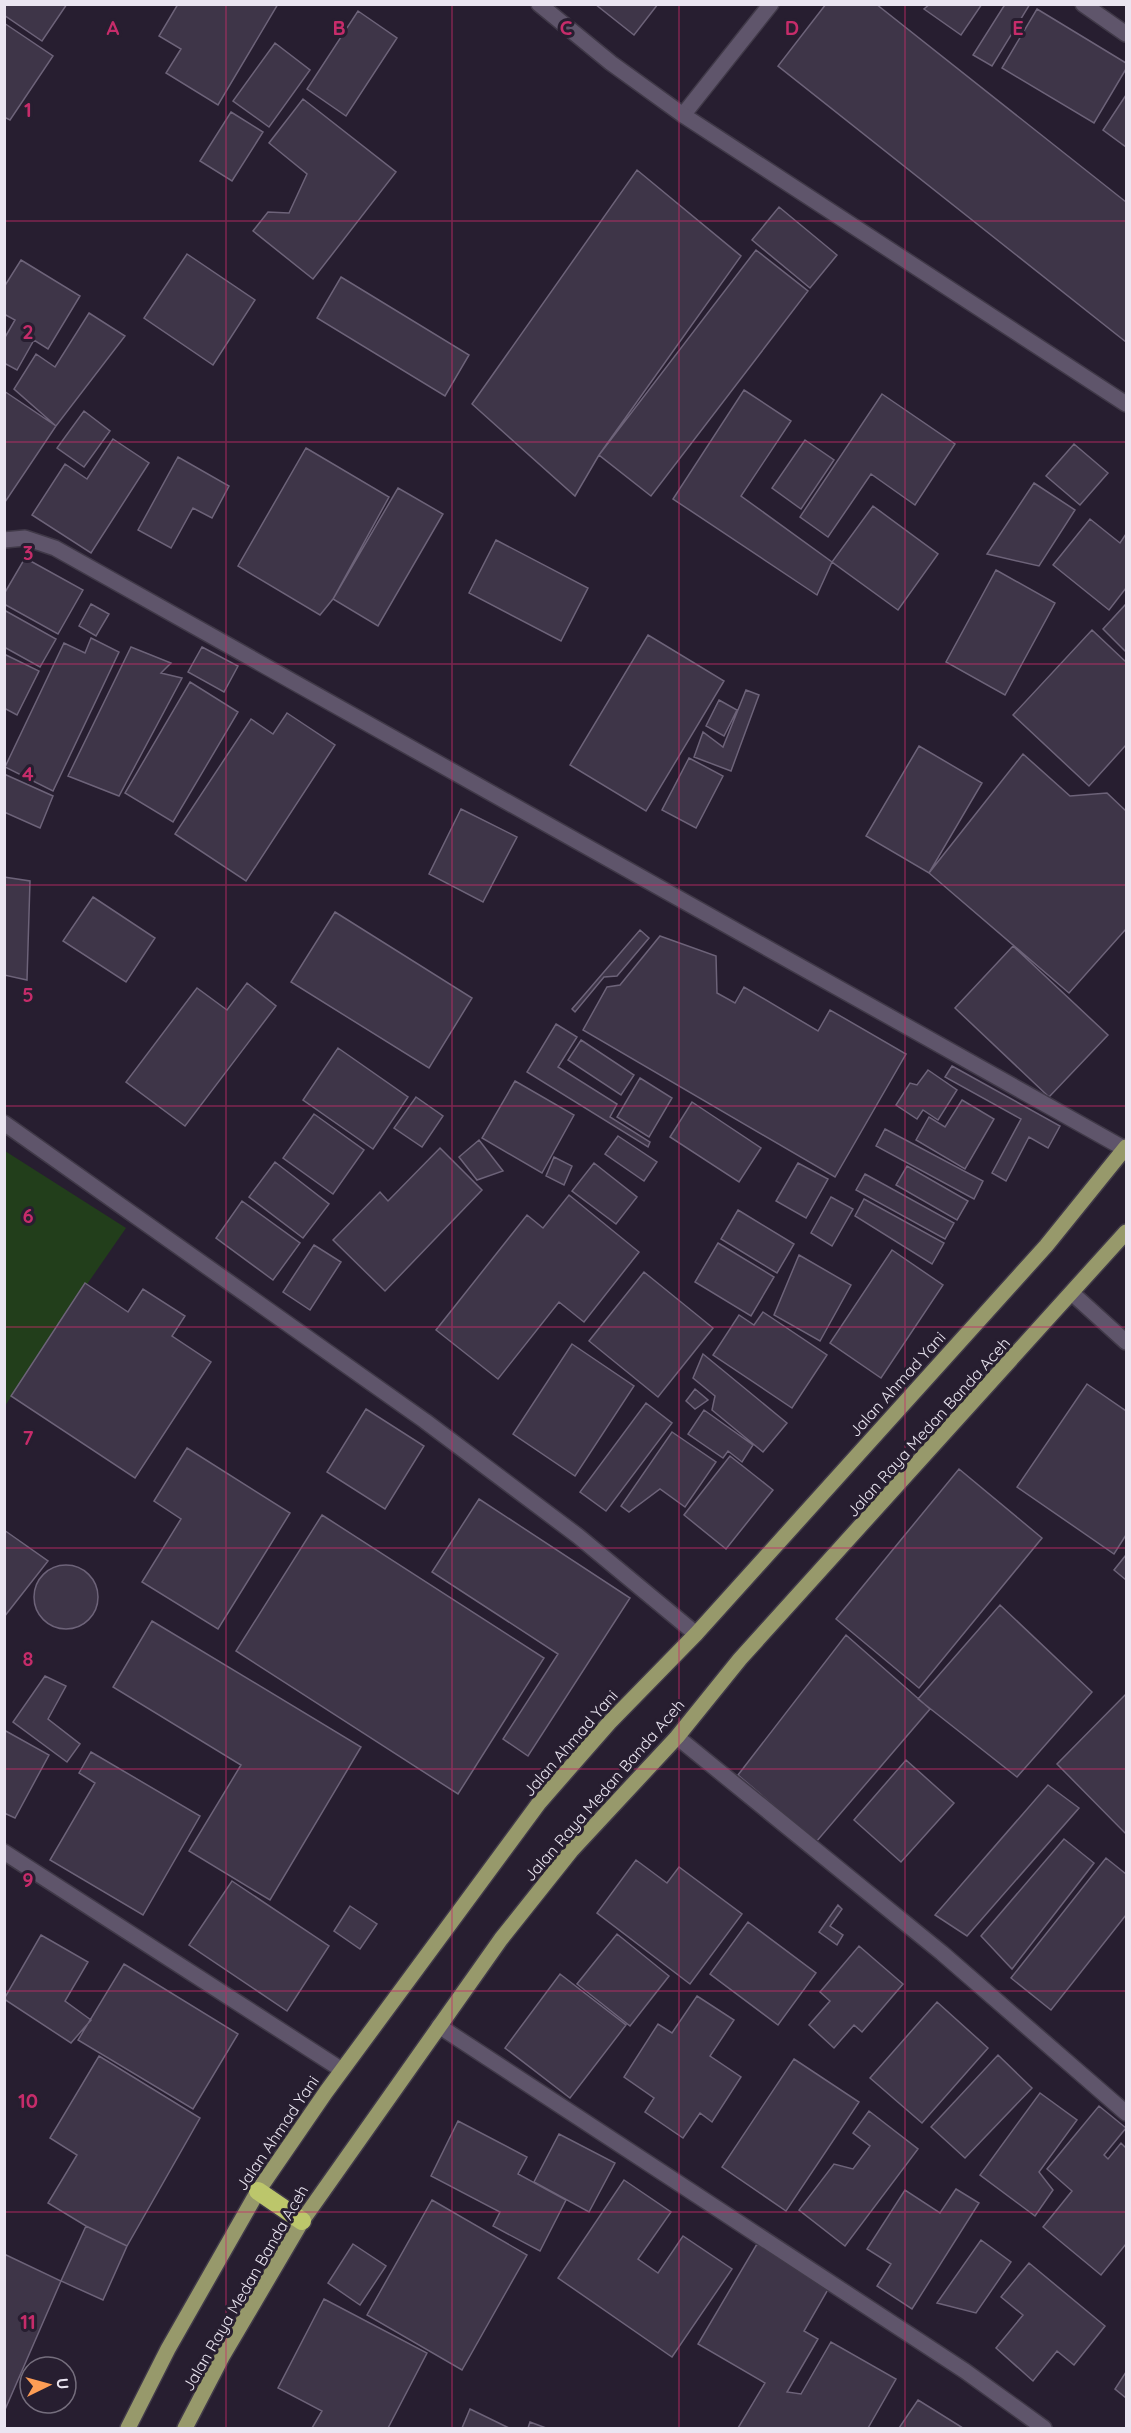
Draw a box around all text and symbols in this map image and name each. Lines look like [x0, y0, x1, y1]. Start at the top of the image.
text: A [107, 15, 120, 40]
text: B [332, 15, 346, 40]
text: C [560, 15, 573, 40]
text: D [785, 15, 799, 40]
text: E [1012, 15, 1024, 40]
text: 1 [24, 97, 32, 122]
text: 2 [22, 319, 34, 344]
text: 3 [23, 540, 33, 565]
text: 4 [22, 761, 34, 786]
text: 5 [22, 982, 34, 1007]
text: 6 [22, 1203, 34, 1228]
street label: Jalan Ahmad Yani [845, 1327, 949, 1441]
street label: Jalan Raya Medan Banda Aceh [842, 1333, 1014, 1521]
text: 7 [23, 1425, 34, 1450]
text: 8 [23, 1646, 34, 1671]
street label: Jalan Ahmad Yani [518, 1686, 622, 1800]
street label: Jalan Raya Medan Banda Aceh [519, 1695, 689, 1885]
text: 9 [22, 1867, 34, 1892]
street label: Jalan Ahmad Yani [231, 2072, 323, 2194]
text: 10 [18, 2088, 38, 2113]
street label: Jalan Raya Medan Banda Aceh [178, 2181, 312, 2395]
text: 11 [20, 2309, 36, 2334]
north arrow [18, 2355, 78, 2415]
text: U [52, 2377, 73, 2390]

